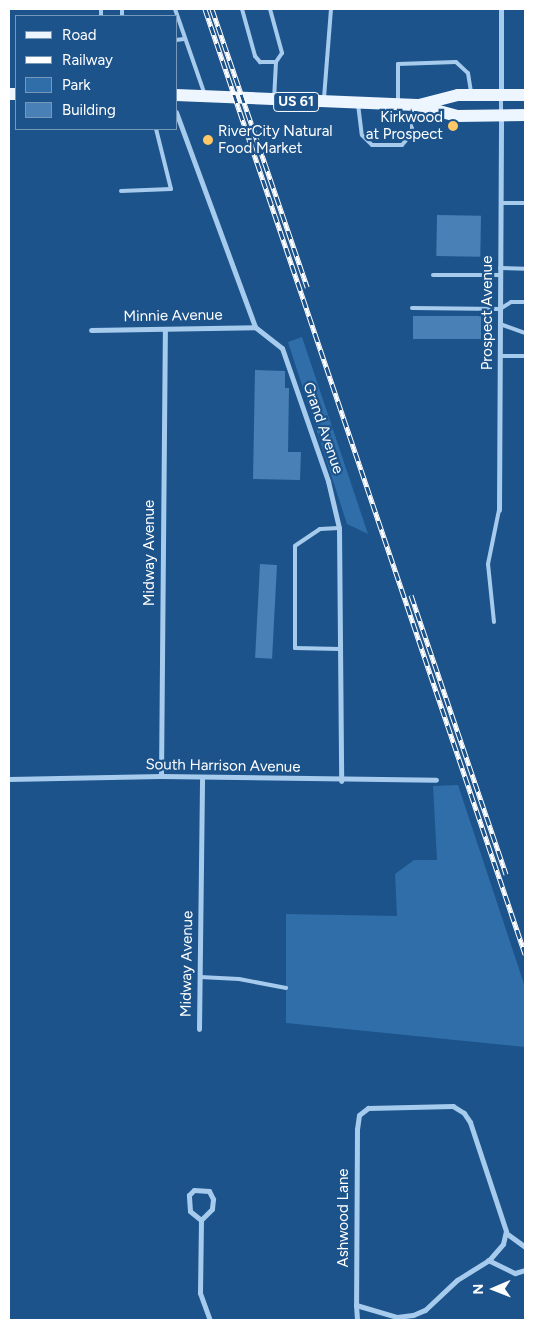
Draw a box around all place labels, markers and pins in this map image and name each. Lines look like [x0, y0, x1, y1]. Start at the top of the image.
place label: Kirkwood at Prospect [366, 108, 443, 143]
marker: Kirkwood at Prospect [447, 120, 459, 132]
place label: RiverCity Natural Food Market [218, 122, 333, 157]
marker: RiverCity Natural Food Market [202, 134, 214, 146]

